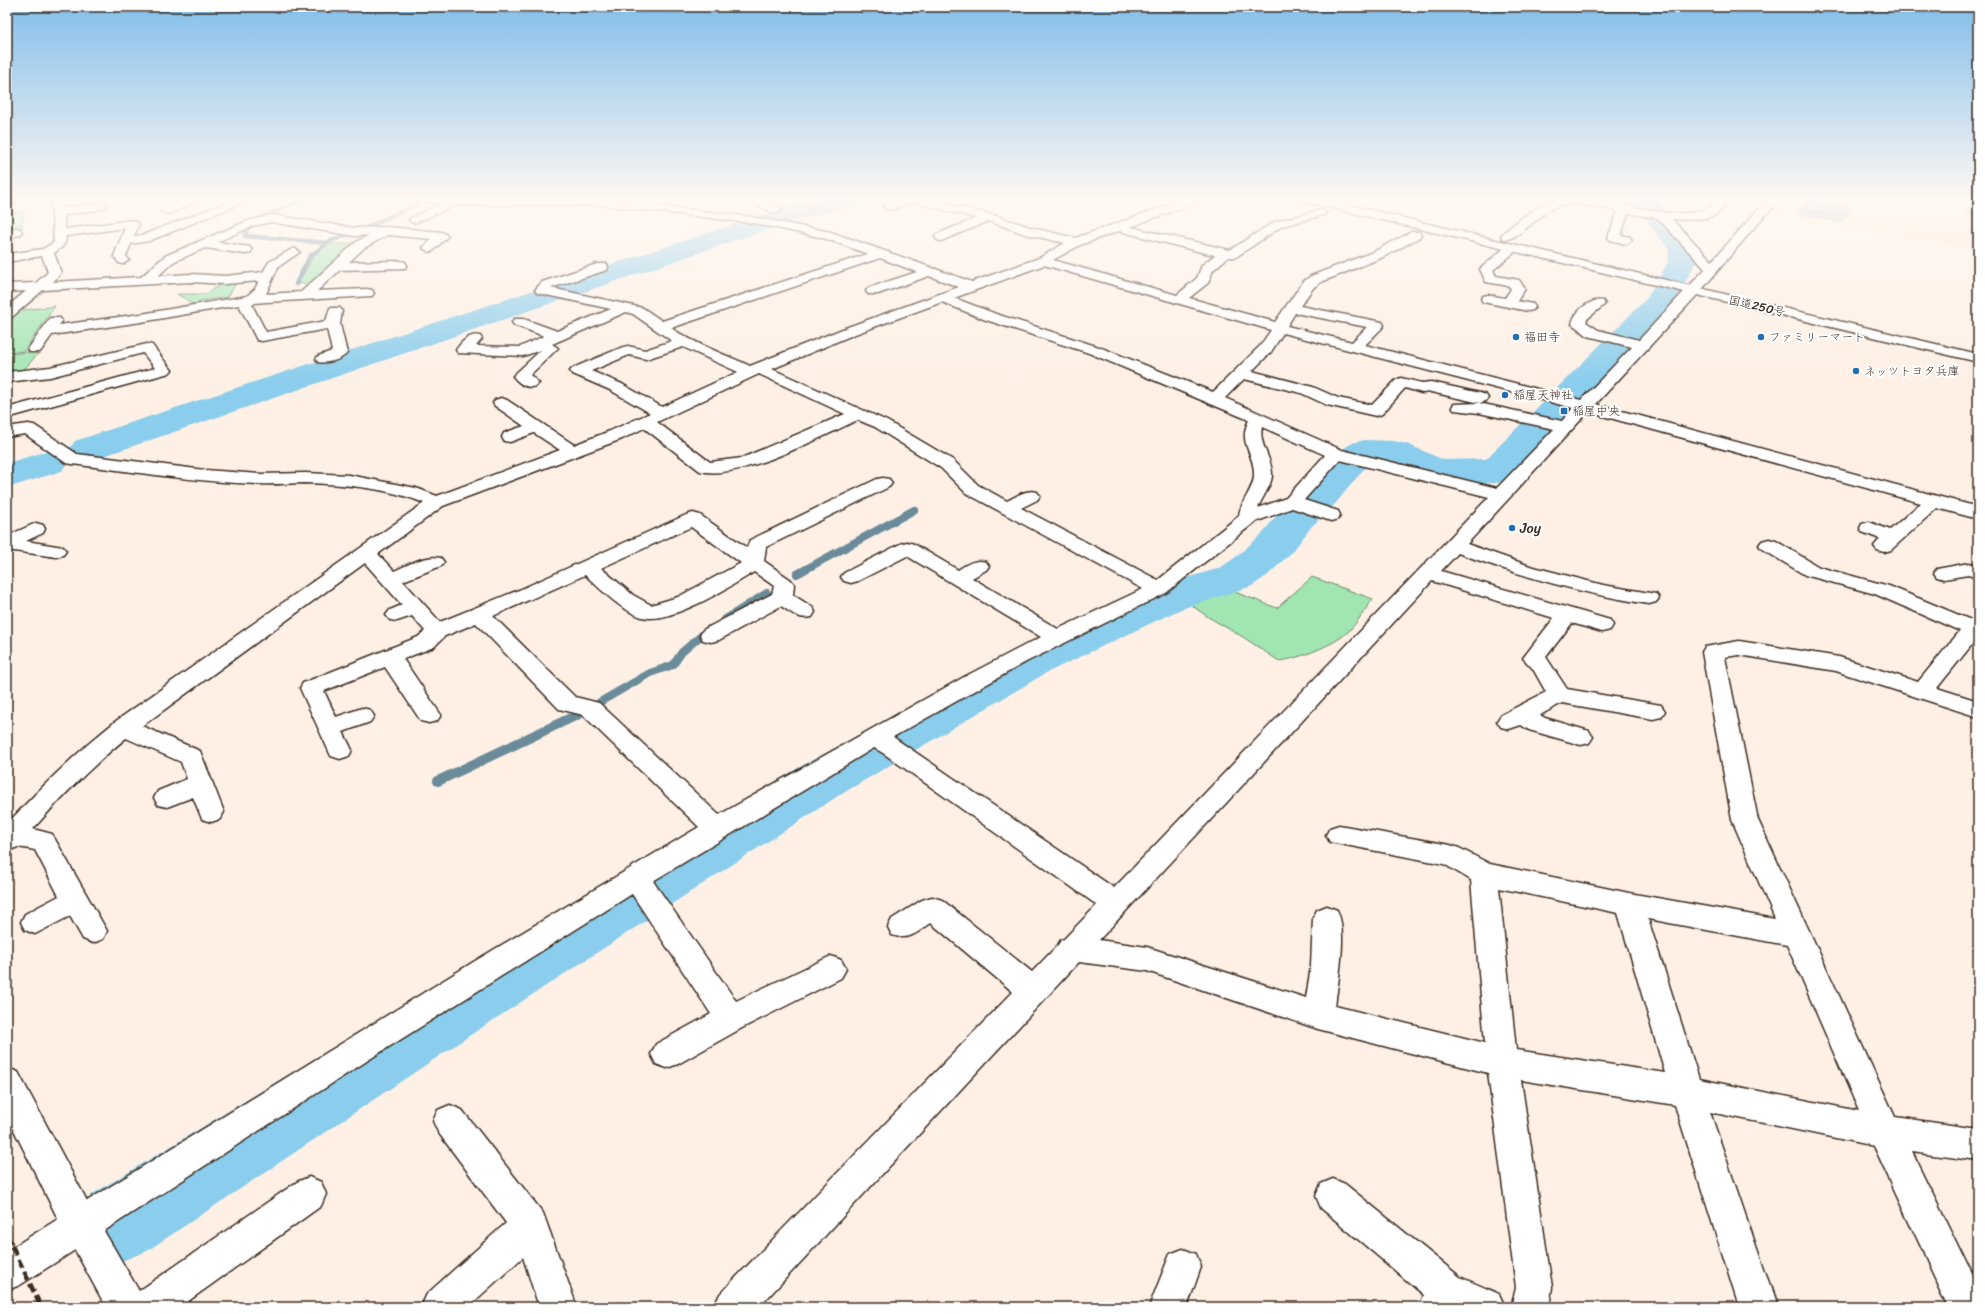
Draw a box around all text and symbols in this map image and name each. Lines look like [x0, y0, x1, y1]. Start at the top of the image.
street label: 国道250号 [1726, 289, 1788, 323]
place label: 福田寺 [1524, 326, 1560, 348]
place label: ファミリーマート [1769, 326, 1865, 348]
marker: 福田寺 [1511, 332, 1521, 342]
marker: ファミリーマート [1756, 332, 1766, 342]
place label: ネッツトヨタ兵庫 [1864, 360, 1960, 382]
marker: ネッツトヨタ兵庫 [1851, 366, 1861, 376]
place label: 稲屋天神社 [1513, 384, 1573, 406]
marker: 稲屋天神社 [1500, 390, 1510, 400]
place label: 稲屋中央 [1572, 400, 1620, 422]
marker: 稲屋中央 [1559, 406, 1569, 416]
place label: Joy [1519, 516, 1542, 541]
marker: Joy [1507, 523, 1517, 533]

